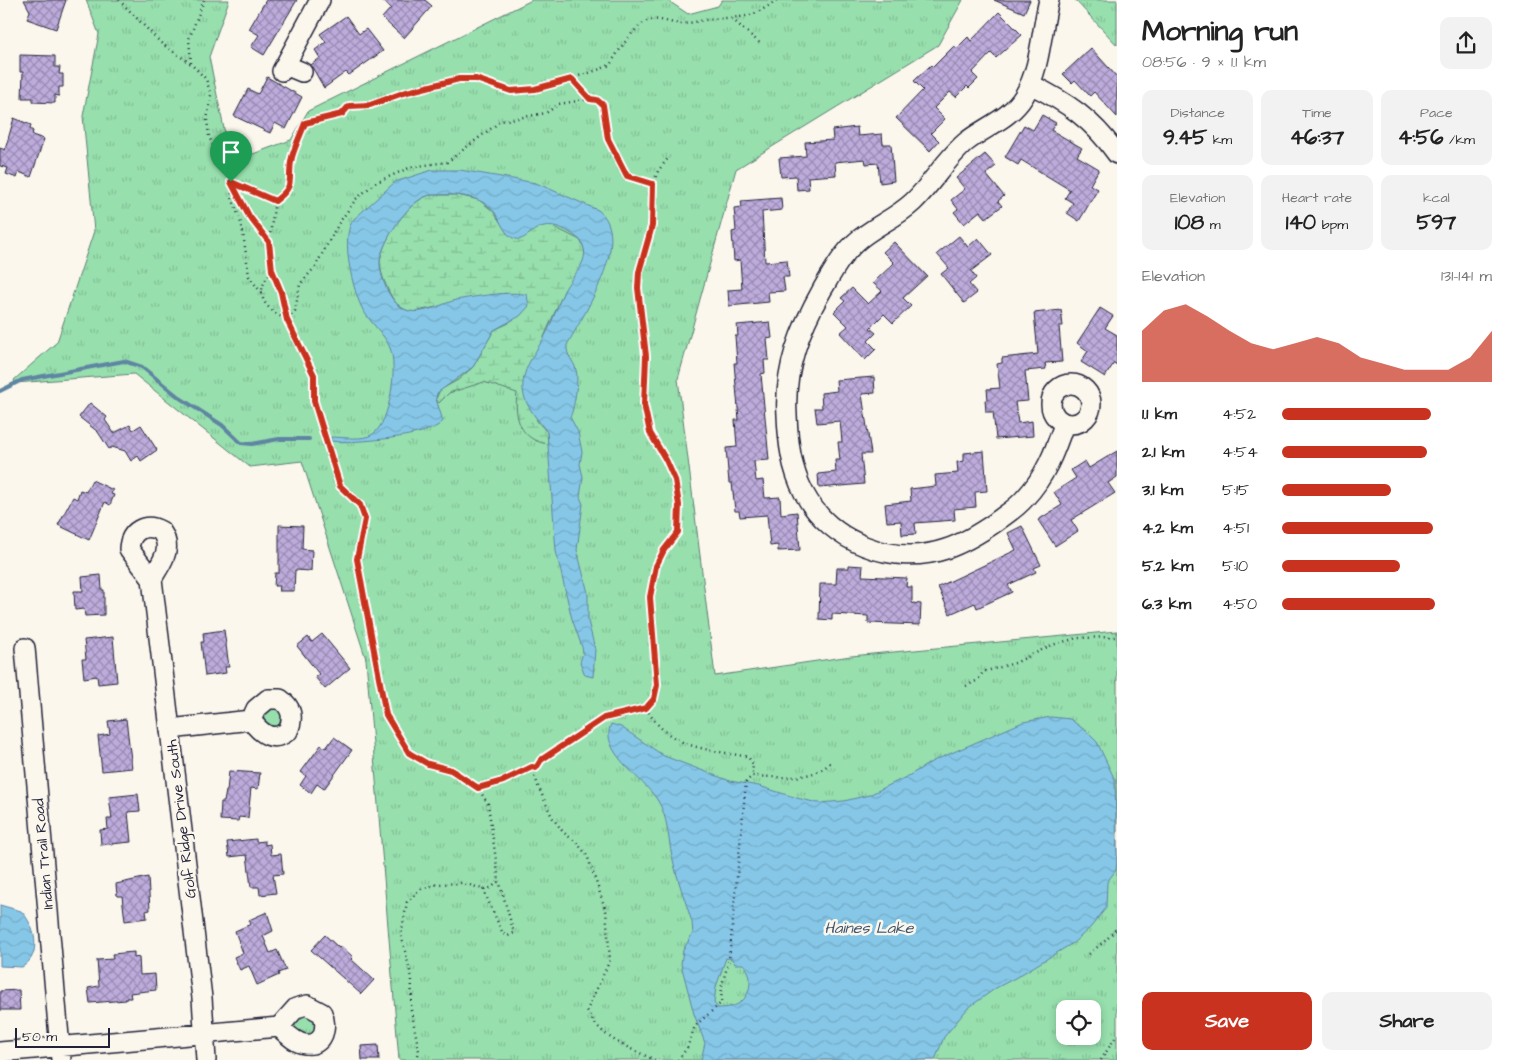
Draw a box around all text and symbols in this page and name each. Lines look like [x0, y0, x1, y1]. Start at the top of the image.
text: Morning run [1142, 12, 1298, 51]
button: share [1440, 17, 1492, 69]
text: 08:56 · 9 × 1.1 km [1142, 51, 1266, 73]
text: Distance [1170, 103, 1225, 123]
text: Time [1302, 103, 1332, 123]
text: Pace [1420, 103, 1453, 123]
text: 9.45 [1163, 123, 1207, 152]
text: 46:37 [1290, 123, 1344, 152]
text: 4:56 [1398, 123, 1444, 152]
text: km [1207, 130, 1232, 150]
text: /km [1444, 130, 1475, 150]
pin [210, 131, 252, 182]
icon: arrive [217, 138, 245, 166]
text: Elevation [1170, 188, 1225, 208]
text: Heart rate [1282, 188, 1352, 208]
text: kcal [1423, 188, 1450, 208]
text: 108 [1175, 208, 1204, 237]
text: 140 [1286, 208, 1316, 237]
text: 597 [1416, 208, 1456, 237]
text: m [1204, 215, 1221, 235]
text: bpm [1316, 215, 1348, 235]
text: Elevation [1142, 265, 1205, 287]
text: 131–141 m [1441, 265, 1492, 287]
text: 1.1 km [1142, 403, 1177, 425]
text: 4:52 [1222, 403, 1256, 425]
text: 2.1 km [1142, 441, 1184, 463]
text: 4:54 [1222, 441, 1258, 463]
text: 3.1 km [1142, 479, 1183, 501]
text: 5:15 [1222, 479, 1249, 501]
text: 4.2 km [1142, 517, 1193, 539]
text: 4:51 [1222, 517, 1249, 539]
text: 5.2 km [1142, 555, 1193, 577]
text: 5:10 [1222, 555, 1248, 577]
text: 6.3 km [1142, 593, 1191, 615]
text: 4:50 [1222, 593, 1257, 615]
street label: Golf Ridge Drive South [161, 738, 203, 900]
street label: Indian Trail Road [28, 797, 59, 910]
water label: Haines Lake [824, 917, 915, 939]
button: Save [1142, 992, 1312, 1050]
button: Share [1322, 992, 1492, 1050]
map controls [1056, 1000, 1101, 1045]
button: locate [1056, 1000, 1101, 1045]
scale bar [15, 1025, 110, 1048]
text: 50 m [22, 1027, 57, 1047]

